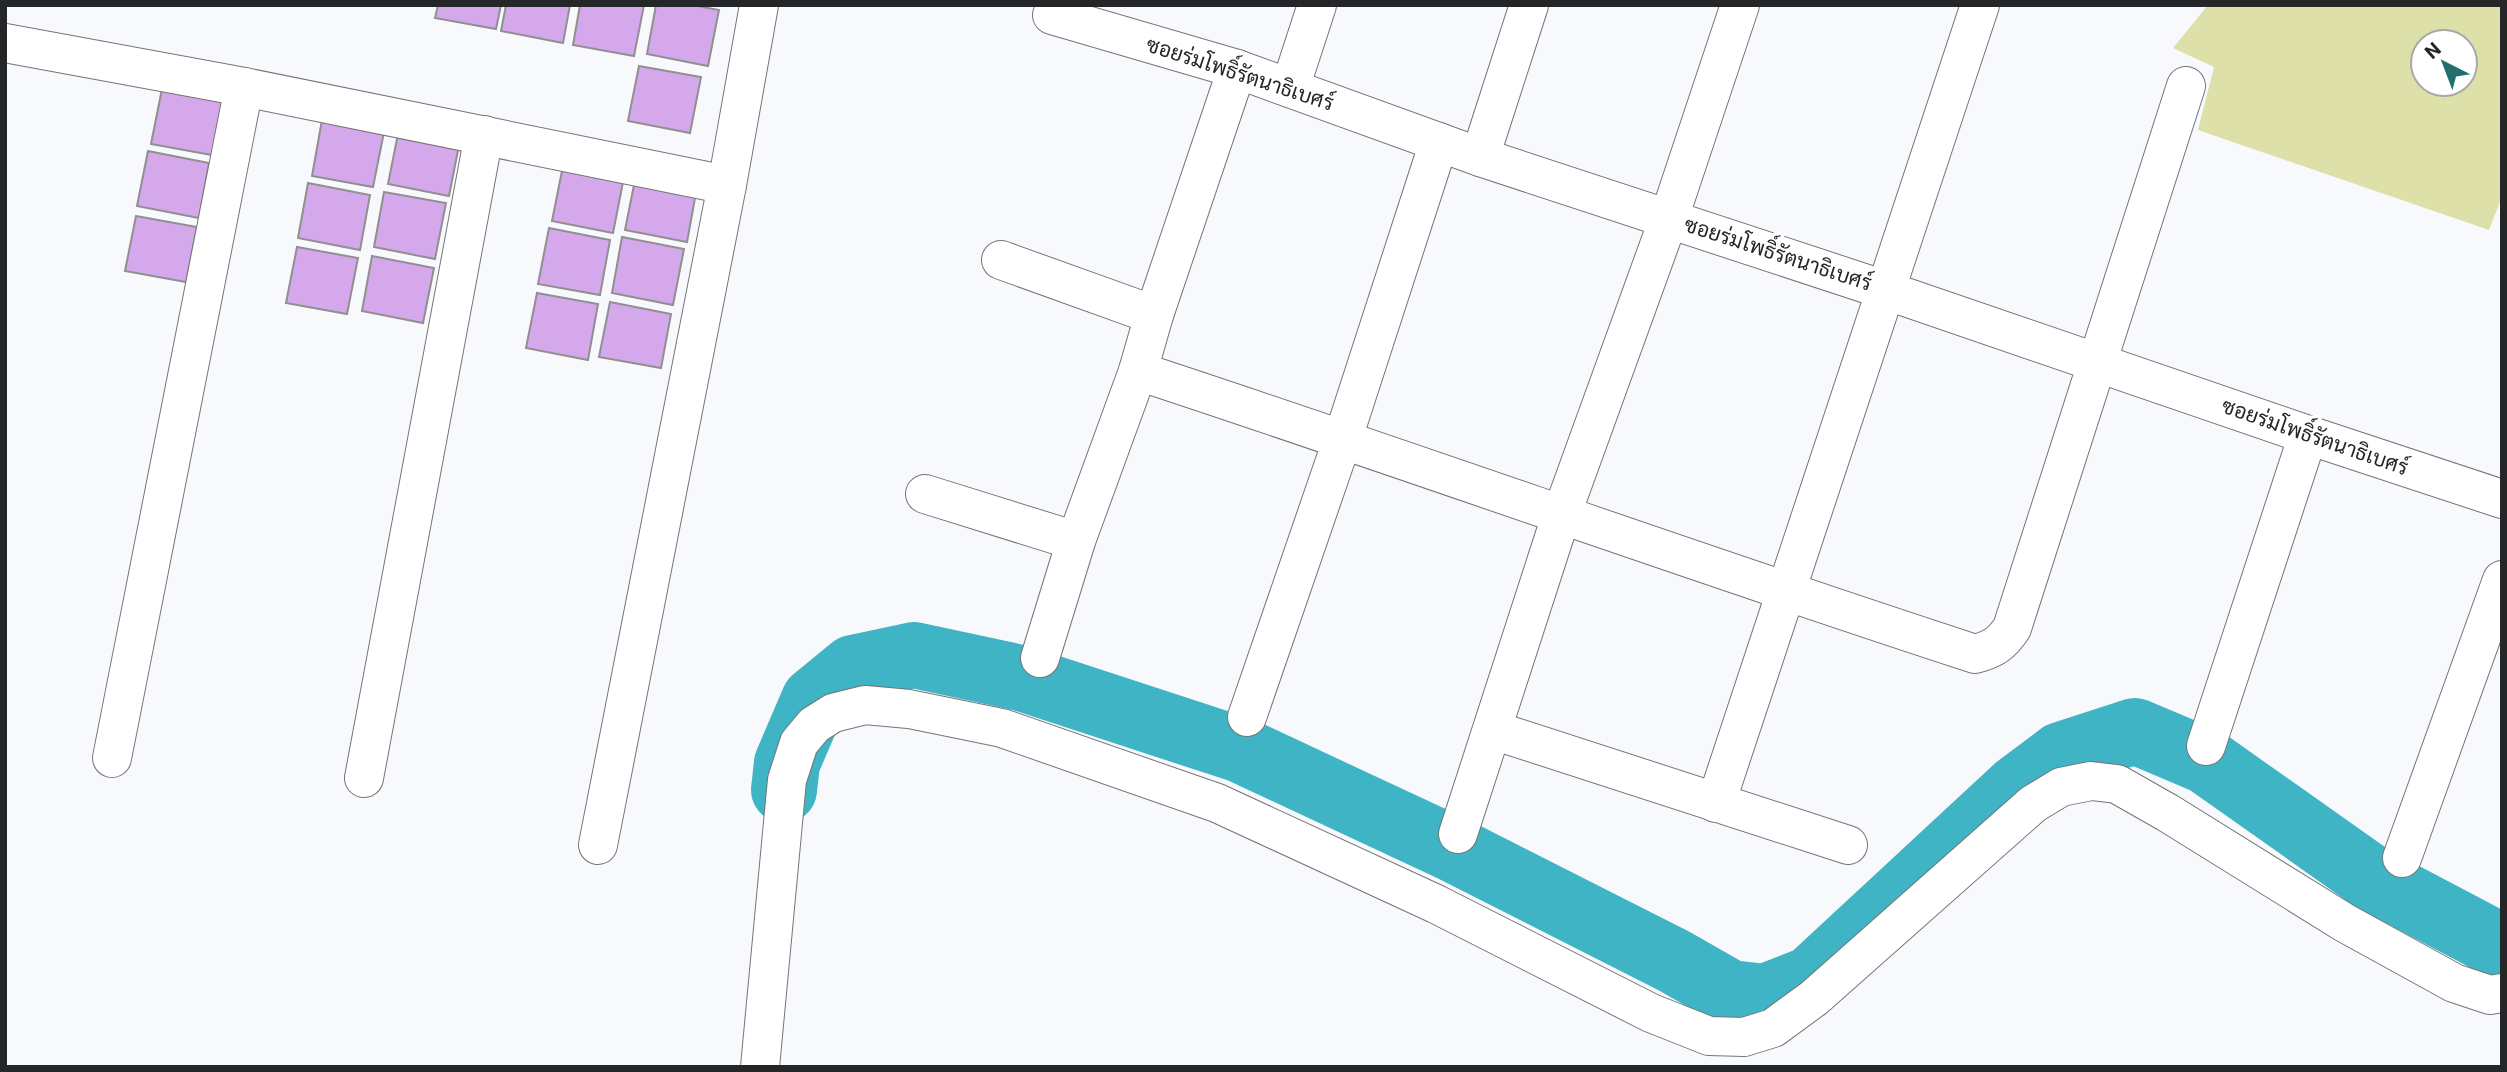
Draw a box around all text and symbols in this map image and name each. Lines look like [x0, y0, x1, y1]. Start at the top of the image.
street label: ซอยร่มโพธิ์รัตนาธิเบศร์ [1143, 25, 1339, 116]
north arrow [2409, 28, 2479, 98]
text: N [2420, 38, 2446, 64]
street label: ซอยร่มโพธิ์รัตนาธิเบศร์ [1681, 205, 1877, 296]
street label: ซอยร่มโพธิ์รัตนาธิเบศร์ [2219, 386, 2414, 480]

